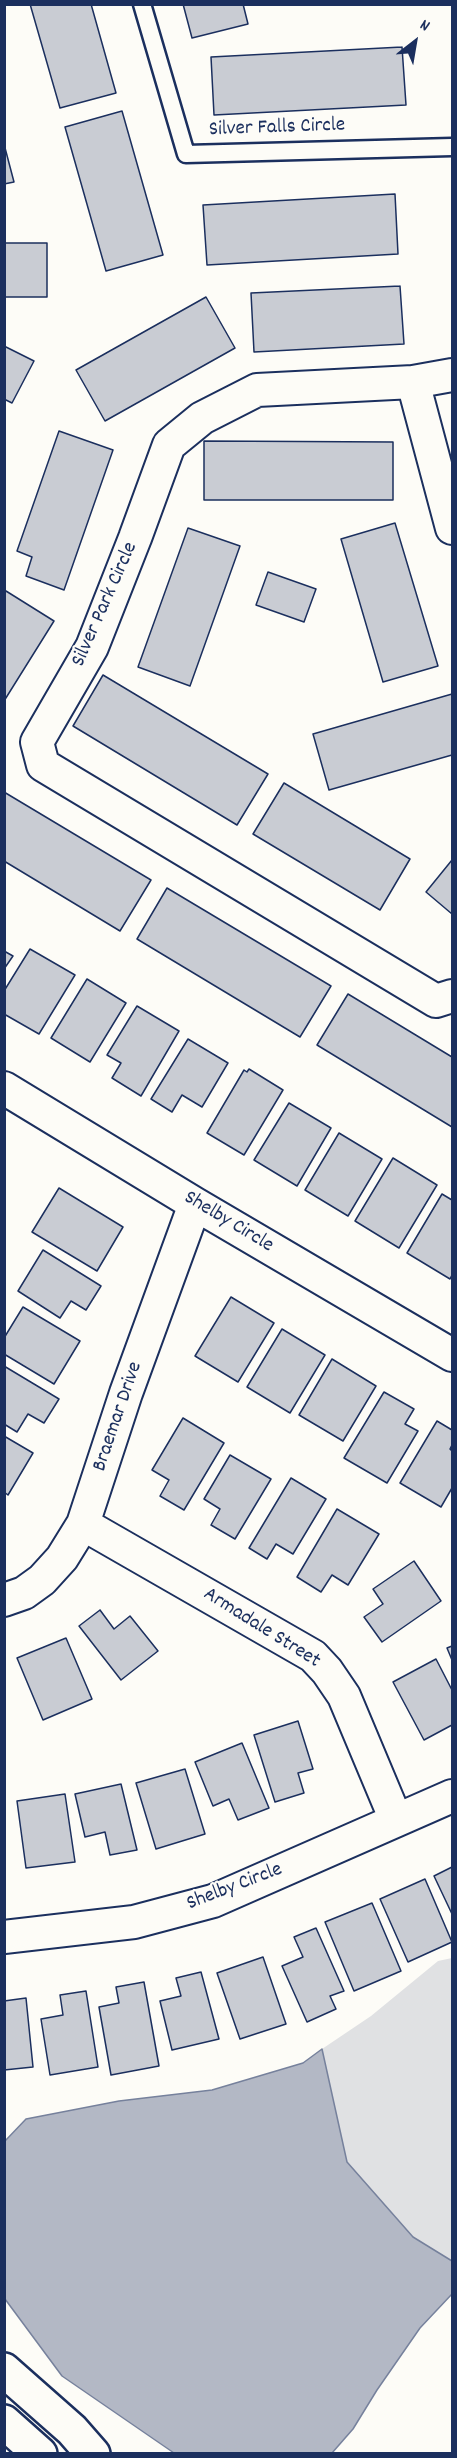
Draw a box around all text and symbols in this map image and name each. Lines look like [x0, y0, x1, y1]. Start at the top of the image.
north arrow [385, 12, 445, 72]
text: N [415, 14, 434, 38]
street label: Silver Falls Circle [208, 114, 346, 144]
street label: Silver Park Circle [67, 539, 145, 671]
street label: Shelby Circle [179, 1186, 277, 1260]
street label: Braemar Drive [89, 1359, 149, 1475]
street label: Armadale Street [198, 1583, 324, 1675]
street label: Shelby Circle [184, 1858, 286, 1918]

